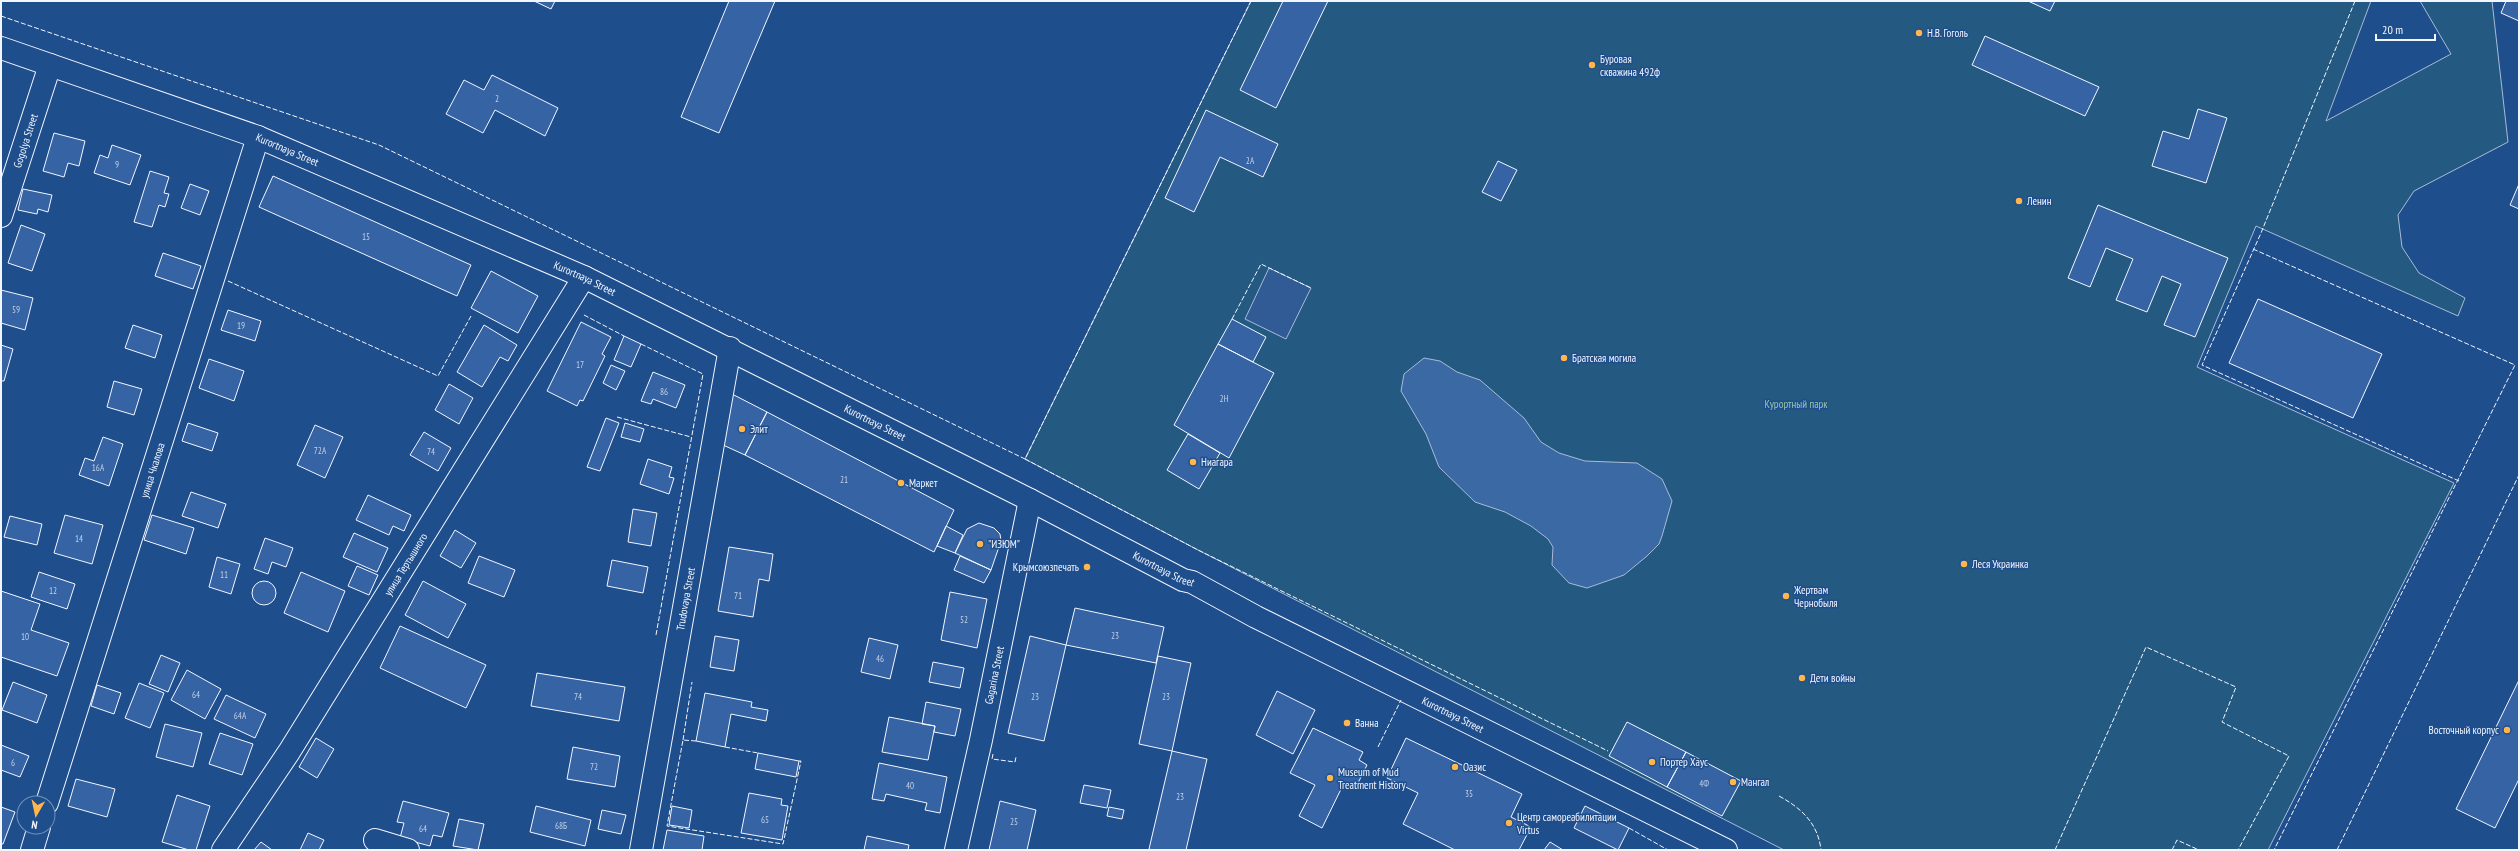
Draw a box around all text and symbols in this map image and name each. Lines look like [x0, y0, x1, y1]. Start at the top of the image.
scale bar [2376, 16, 2435, 42]
text: 20 m [2382, 22, 2403, 37]
place label: Н.В. Гоголь [1927, 26, 1968, 40]
marker: Н.В. Гоголь [1914, 28, 1924, 38]
place label: Буровая скважина 492ф [1600, 52, 1660, 79]
marker: Буровая скважина 492ф [1587, 60, 1597, 70]
house number: 2 [495, 93, 499, 104]
street label: Gogolya Street [10, 112, 41, 170]
street label: Kurortnaya Street [254, 130, 321, 169]
house number: 2А [1246, 155, 1255, 166]
house number: 9 [115, 159, 119, 170]
place label: Ленин [2026, 194, 2052, 208]
marker: Ленин [2014, 196, 2024, 206]
house number: 15 [362, 231, 370, 242]
street label: Kurortnaya Street [552, 258, 618, 299]
house number: 59 [12, 304, 20, 315]
house number: 19 [237, 320, 245, 331]
place label: Братская могила [1572, 351, 1636, 365]
marker: Братская могила [1559, 353, 1569, 363]
house number: 17 [576, 359, 584, 370]
house number: 86 [660, 386, 668, 397]
house number: 2Н [1220, 393, 1229, 404]
park label: Курортный парк [1764, 397, 1828, 411]
street label: Kurortnaya Street [842, 401, 908, 444]
place label: Элит [750, 422, 768, 436]
marker: Элит [737, 424, 747, 434]
street label: улица Чкалова [137, 441, 168, 500]
house number: 72А [314, 445, 327, 456]
house number: 74 [427, 446, 435, 457]
place label: Ниагара [1201, 455, 1233, 469]
marker: Ниагара [1188, 457, 1198, 467]
house number: 16А [92, 462, 105, 473]
house number: 21 [840, 474, 848, 485]
place label: Маркет [909, 476, 938, 490]
marker: Маркет [896, 478, 906, 488]
street label: улица Тертышного [381, 530, 430, 598]
house number: 14 [75, 533, 83, 544]
place label: "ИЗЮМ" [988, 537, 1020, 551]
marker: "ИЗЮМ" [975, 539, 985, 549]
street label: Kurortnaya Street [1131, 548, 1197, 589]
place label: Леся Украинка [1971, 557, 2028, 571]
marker: Леся Украинка [1959, 559, 1969, 569]
place label: Крымсоюзпечать [1013, 560, 1079, 574]
marker: Крымсоюзпечать [1082, 562, 1092, 572]
street label: Trudovaya Street [673, 566, 698, 631]
house number: 11 [220, 569, 228, 580]
place label: Жертвам Чернобыля [1793, 583, 1838, 610]
house number: 12 [49, 585, 57, 596]
house number: 71 [734, 590, 742, 601]
marker: Жертвам Чернобыля [1781, 591, 1791, 601]
house number: 52 [960, 614, 968, 625]
house number: 23 [1111, 630, 1119, 641]
house number: 10 [21, 631, 29, 642]
street label: Gagarina Street [982, 645, 1007, 705]
house number: 46 [876, 653, 884, 664]
place label: Дети войны [1810, 671, 1856, 685]
marker: Дети войны [1797, 673, 1807, 683]
house number: 64 [192, 689, 200, 700]
house number: 74 [574, 691, 582, 702]
house number: 23 [1031, 691, 1039, 702]
house number: 23 [1162, 691, 1170, 702]
street label: Kurortnaya Street [1420, 693, 1486, 736]
house number: 64А [234, 710, 247, 721]
place label: Ванна [1355, 716, 1379, 730]
marker: Ванна [1342, 718, 1352, 728]
place label: Восточный корпус [2428, 723, 2499, 737]
marker: Восточный корпус [2502, 725, 2512, 735]
place label: Портер Хаус [1660, 755, 1708, 769]
house number: 6 [11, 757, 15, 768]
marker: Портер Хаус [1647, 757, 1657, 767]
place label: Оазис [1463, 760, 1486, 774]
house number: 72 [590, 761, 598, 772]
marker: Оазис [1450, 762, 1460, 772]
place label: Museum of Mud Treatment History [1338, 765, 1407, 792]
marker: Museum of Mud Treatment History [1325, 773, 1335, 783]
place label: Мангал [1741, 775, 1769, 789]
marker: Мангал [1728, 777, 1738, 787]
house number: 4Ф [1699, 778, 1709, 789]
house number: 40 [906, 780, 914, 791]
house number: 35 [1465, 788, 1473, 799]
house number: 23 [1176, 791, 1184, 802]
north arrow [16, 795, 56, 835]
place label: Центр самореабилитации Virtus [1516, 810, 1617, 837]
house number: 65 [761, 814, 769, 825]
house number: 25 [1010, 816, 1018, 827]
text: N [30, 817, 38, 832]
marker: Центр самореабилитации Virtus [1504, 818, 1514, 828]
house number: 68Б [555, 820, 567, 831]
house number: 64 [419, 823, 427, 834]

